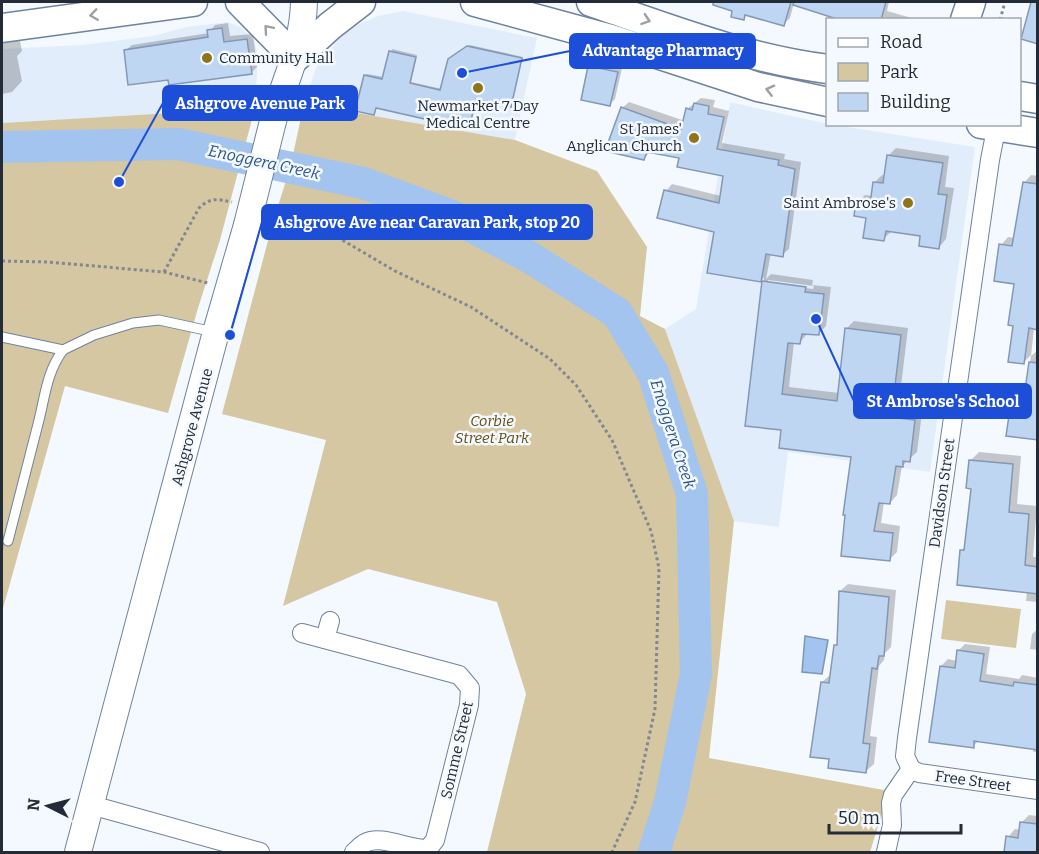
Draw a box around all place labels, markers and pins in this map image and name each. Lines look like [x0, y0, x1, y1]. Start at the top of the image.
callout: Advantage Pharmacy [570, 34, 755, 68]
place label: Community Hall [219, 49, 334, 67]
marker: Community Hall [200, 51, 214, 65]
marker: Newmarket 7 Day Medical Centre [471, 81, 485, 95]
callout: Ashgrove Avenue Park [163, 86, 357, 120]
place label: Newmarket 7 Day Medical Centre [417, 97, 539, 132]
place label: St James' Anglican Church [566, 120, 683, 155]
marker: St James' Anglican Church [687, 131, 701, 145]
place label: Saint Ambrose's [783, 194, 896, 212]
marker: Saint Ambrose's [901, 196, 915, 210]
callout: Ashgrove Ave near Caravan Park, stop 20 [262, 205, 592, 239]
callout: St Ambrose's School [854, 384, 1031, 418]

